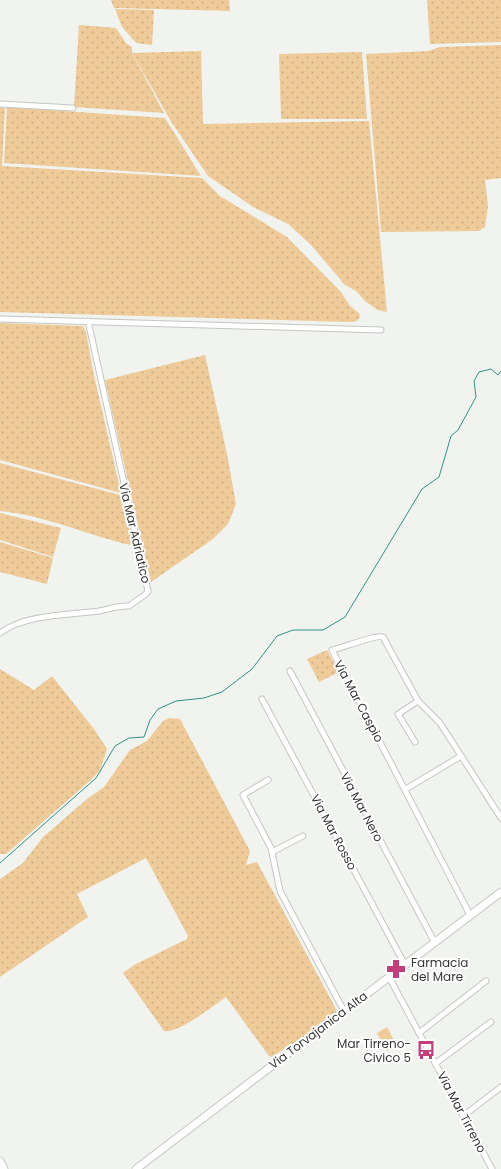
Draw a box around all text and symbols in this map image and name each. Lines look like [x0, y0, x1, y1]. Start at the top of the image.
street label: Via Mar Adriatico [115, 481, 155, 585]
street label: Via Mar Caspio [330, 657, 388, 745]
street label: Via Mar Nero [337, 769, 388, 845]
street label: Via Mar Rosso [307, 791, 361, 873]
place label: Farmacia del Mare [411, 954, 468, 985]
pharmacy icon: Farmacia del Mare [385, 958, 407, 980]
street label: Via Torvajanica Alta [265, 987, 371, 1073]
place label: Mar Tirreno- Civico 5 [337, 1035, 411, 1066]
bus stop icon: Mar Tirreno- Civico 5 [415, 1039, 437, 1061]
street label: Via Mar Tirreno [433, 1068, 491, 1156]

